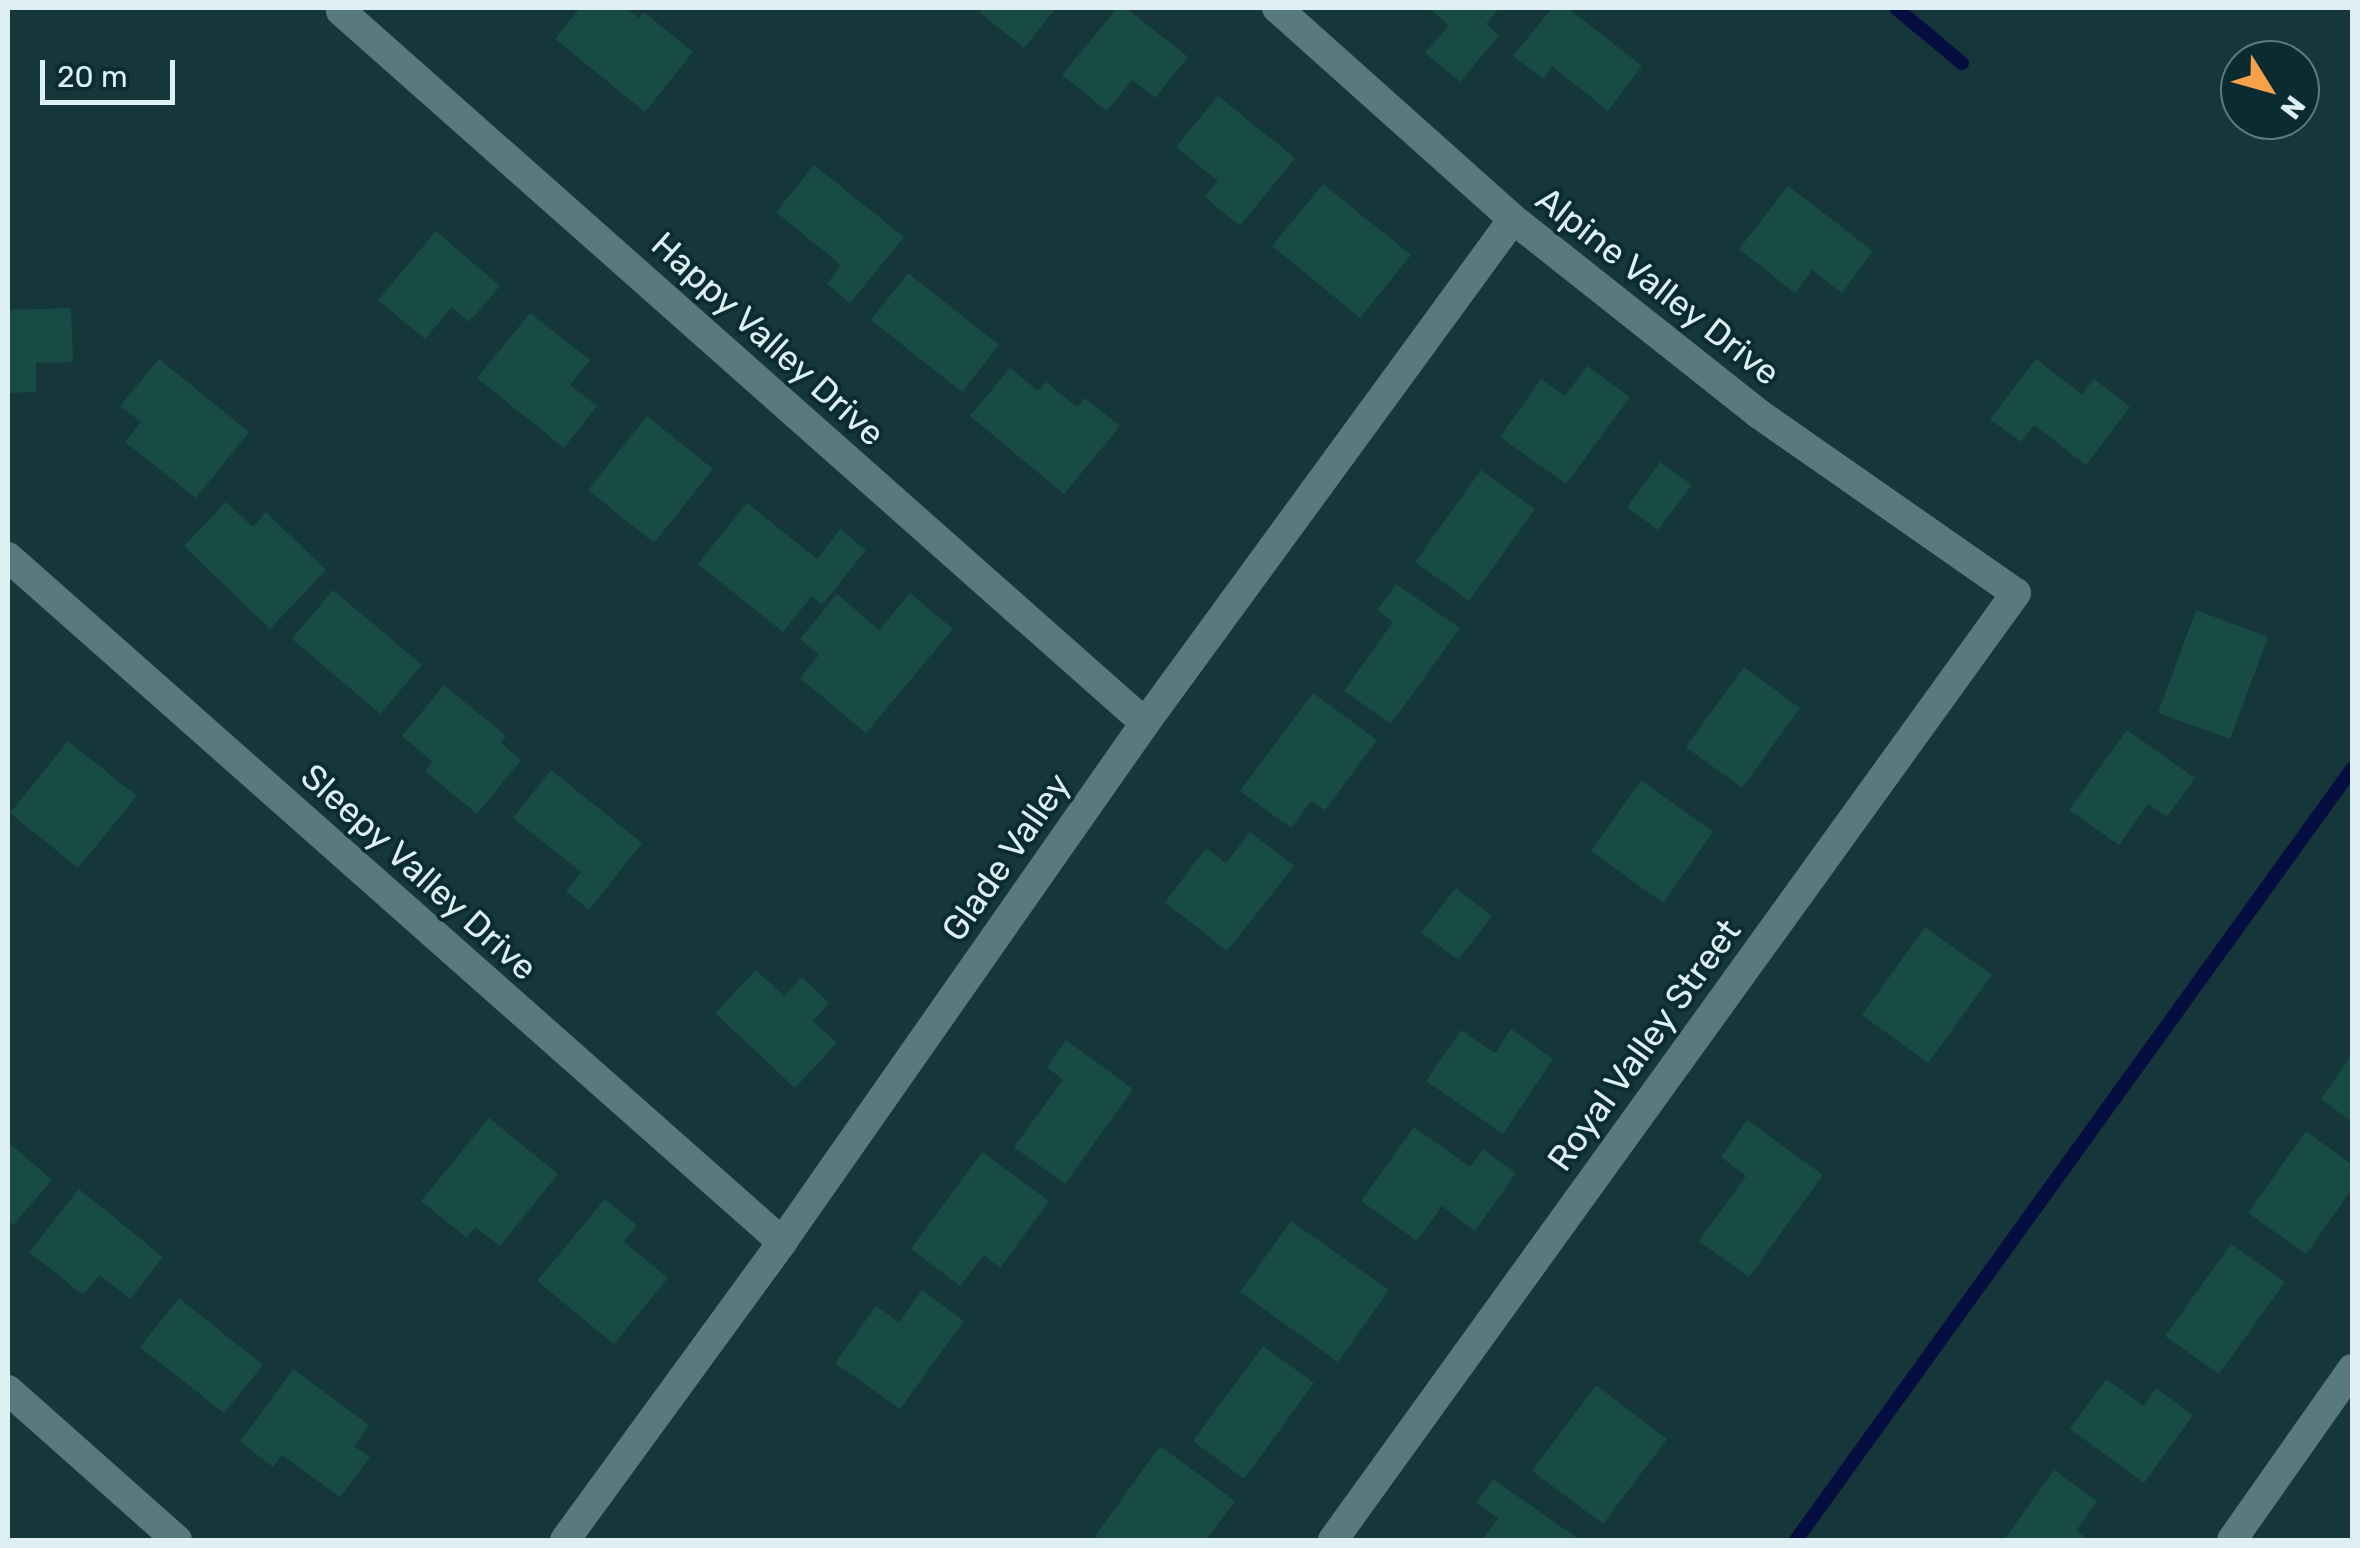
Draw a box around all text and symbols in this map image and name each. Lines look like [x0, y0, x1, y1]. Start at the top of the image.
scale bar [45, 40, 180, 102]
north arrow [2220, 40, 2320, 140]
text: 20 m [57, 59, 128, 95]
text: N [2274, 89, 2312, 125]
street label: Alpine Valley Drive [1527, 177, 1789, 395]
street label: Happy Valley Drive [642, 223, 894, 455]
street label: Sleepy Valley Drive [291, 754, 547, 990]
street label: Glade Valley [933, 765, 1079, 949]
street label: Royal Valley Street [1538, 910, 1750, 1180]

